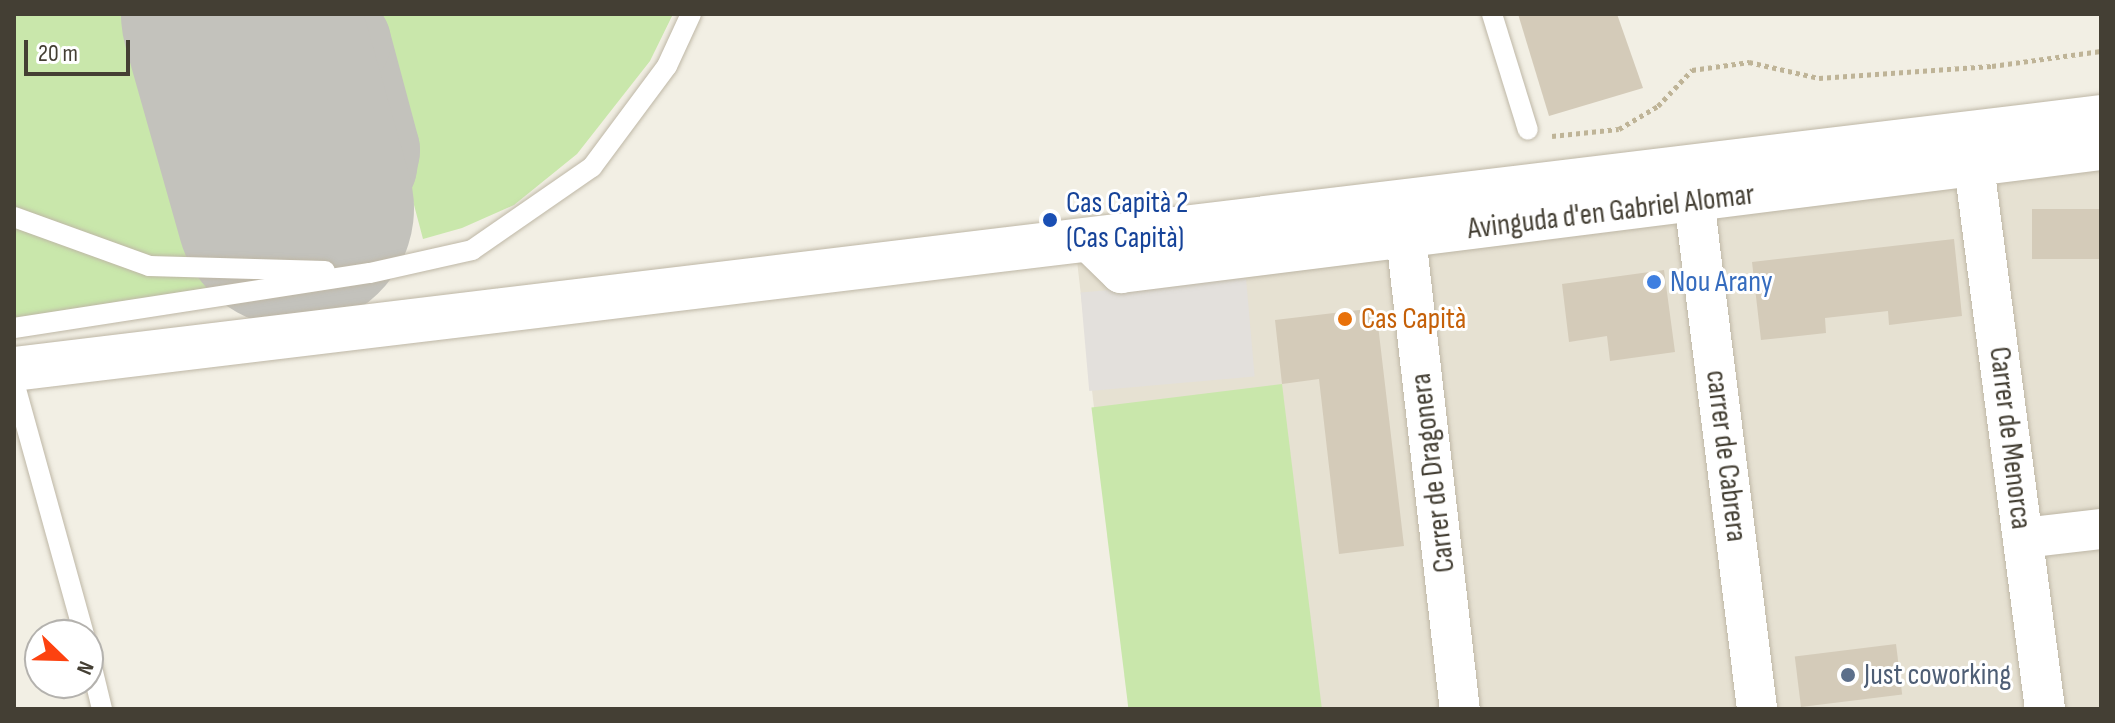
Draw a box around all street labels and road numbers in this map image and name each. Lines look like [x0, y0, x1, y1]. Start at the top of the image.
street label: Avinguda d'en Gabriel Alomar [1465, 177, 1757, 247]
street label: Carrer de Menorca [1981, 345, 2039, 531]
street label: carrer de Cabrera [1698, 368, 1754, 544]
street label: Carrer de Dragonera [1403, 371, 1463, 575]

